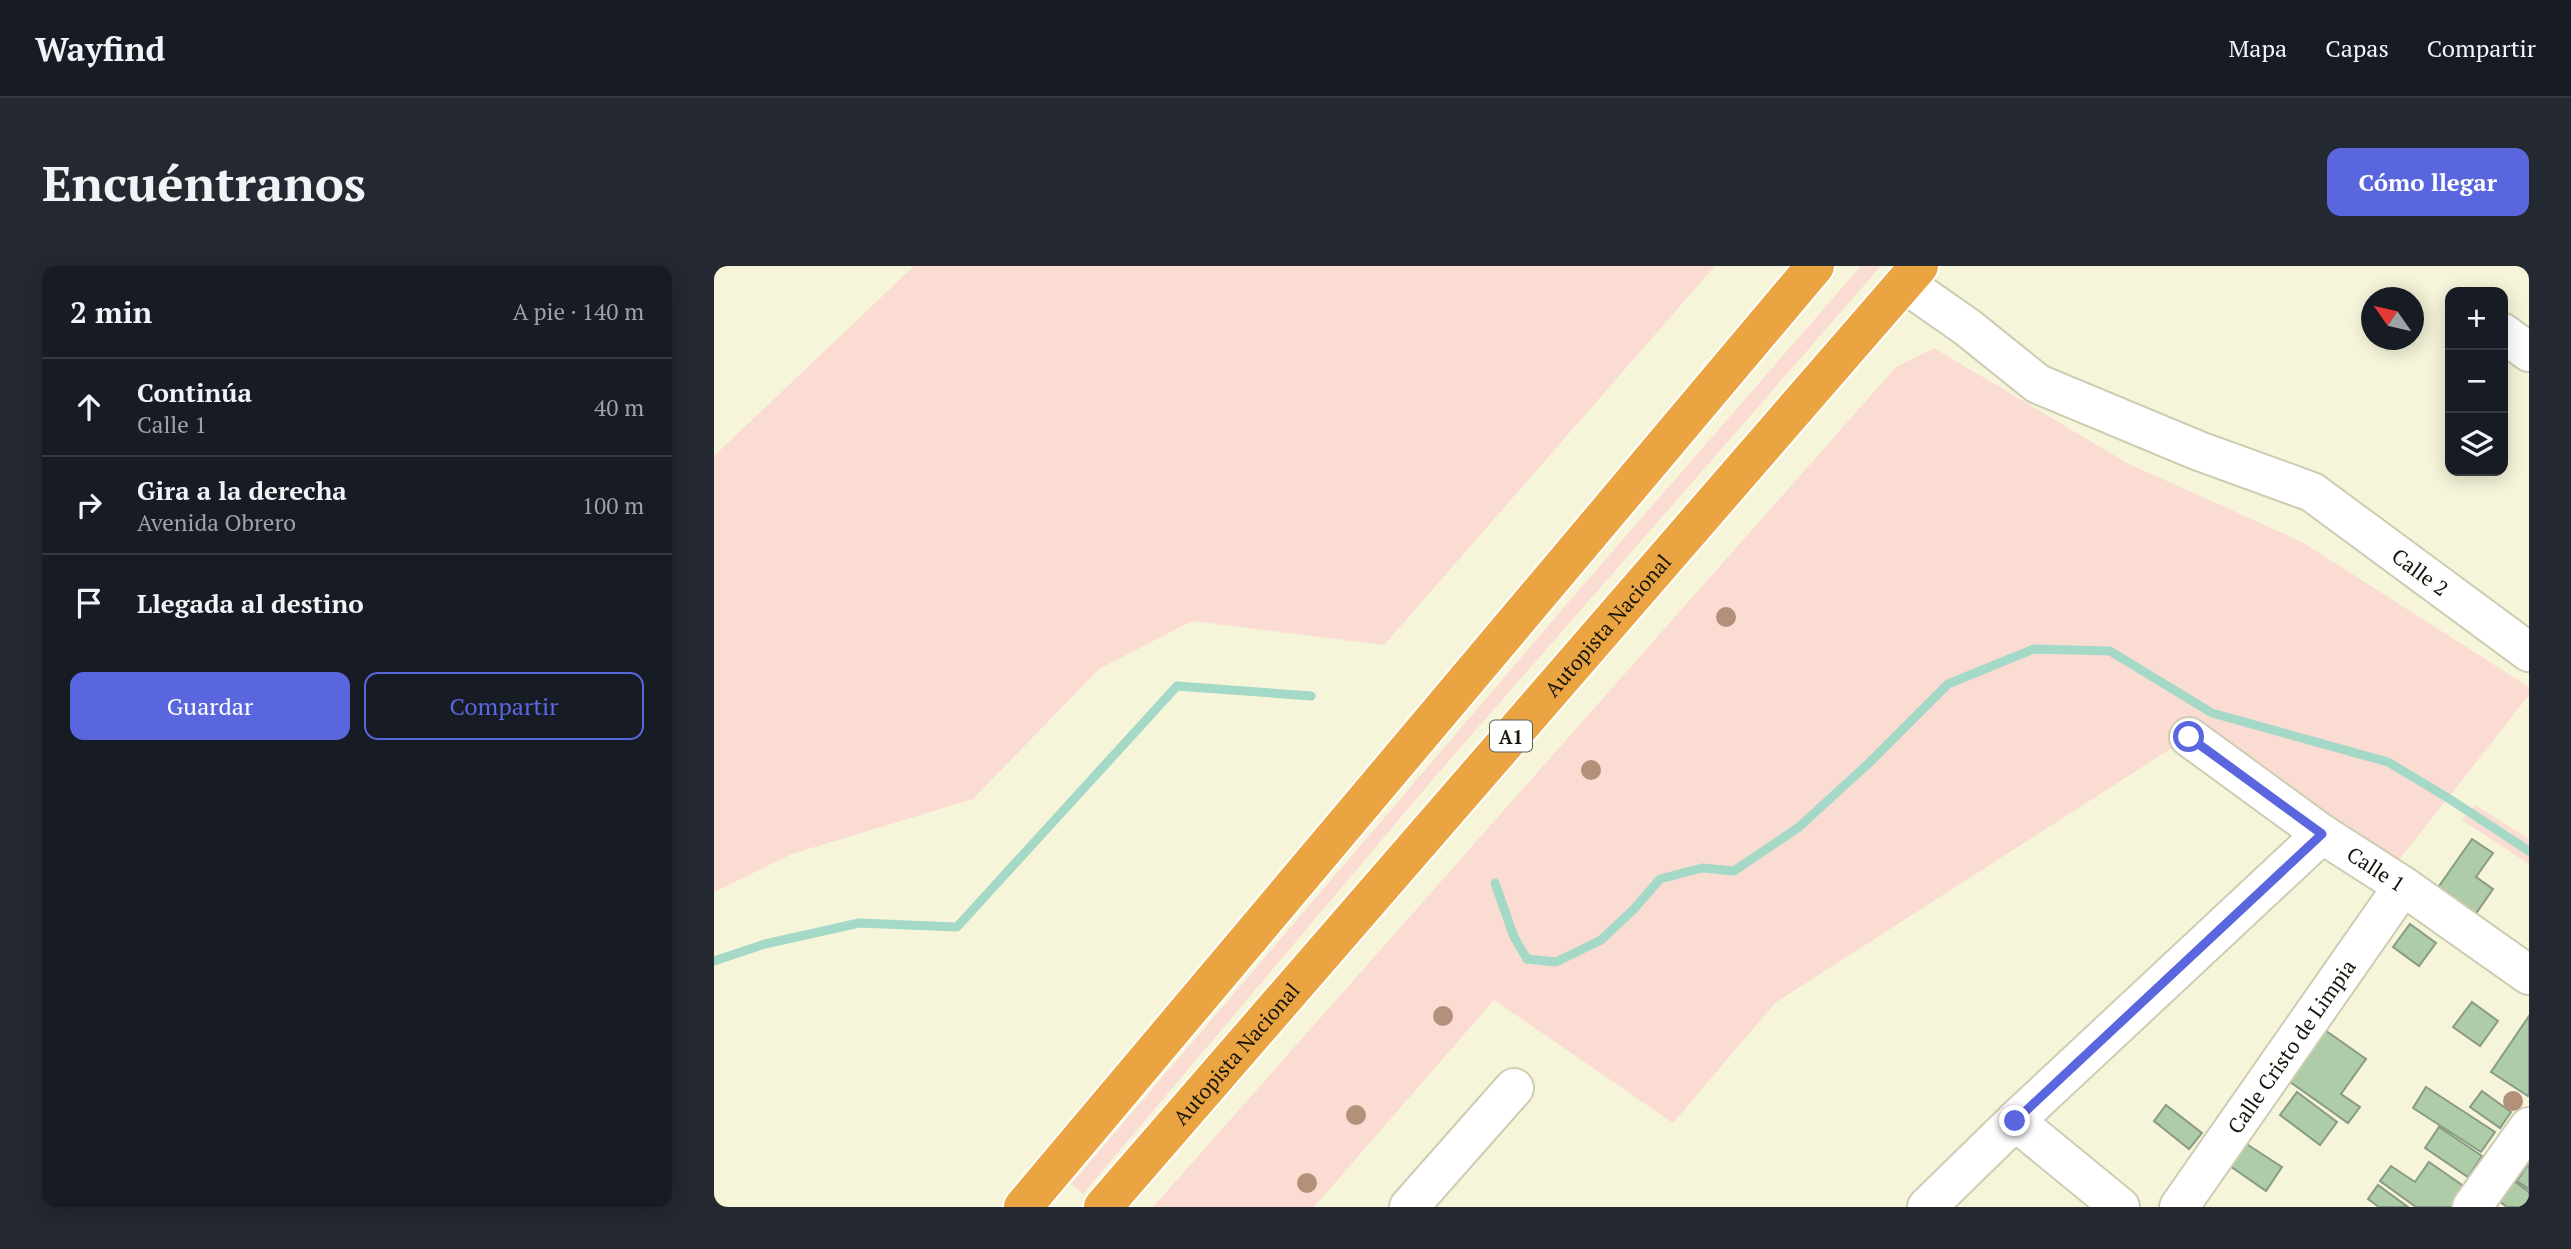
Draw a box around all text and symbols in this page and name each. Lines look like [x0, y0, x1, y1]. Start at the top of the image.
text: Wayfind [35, 27, 165, 70]
text: Mapa [2229, 32, 2287, 64]
text: Capas [2325, 32, 2389, 64]
text: Compartir [2427, 32, 2536, 64]
button: Cómo llegar [2327, 148, 2529, 216]
text: Encuéntranos [42, 150, 366, 215]
north arrow [2361, 287, 2424, 350]
map controls [2445, 287, 2508, 476]
button: + [2445, 287, 2508, 350]
text: 2 min [70, 292, 152, 332]
text: A pie · 140 m [513, 296, 644, 327]
button: − [2445, 350, 2508, 413]
text: Continúa [137, 375, 252, 409]
icon: ahead [70, 388, 108, 426]
text: 40 m [594, 392, 644, 423]
text: Calle 1 [137, 409, 207, 440]
button: layers [2445, 413, 2508, 476]
text: Gira a la derecha [137, 473, 347, 507]
icon: right [70, 486, 108, 524]
text: 100 m [582, 490, 644, 521]
text: Avenida Obrero [137, 507, 296, 538]
street label: Calle 2 [2386, 542, 2454, 602]
street label: Autopista Nacional [1538, 548, 1677, 702]
icon: arrive [70, 584, 108, 622]
text: Llegada al destino [137, 586, 364, 620]
button: Guardar [70, 672, 350, 740]
button: Compartir [364, 672, 644, 740]
road number: A1 [1490, 720, 1532, 751]
route start [2173, 721, 2204, 752]
street label: Calle 1 [2342, 840, 2411, 898]
street label: Calle Cristo de Limpia [2221, 953, 2362, 1139]
street label: Autopista Nacional [1167, 977, 1305, 1131]
route end [1999, 1105, 2030, 1136]

